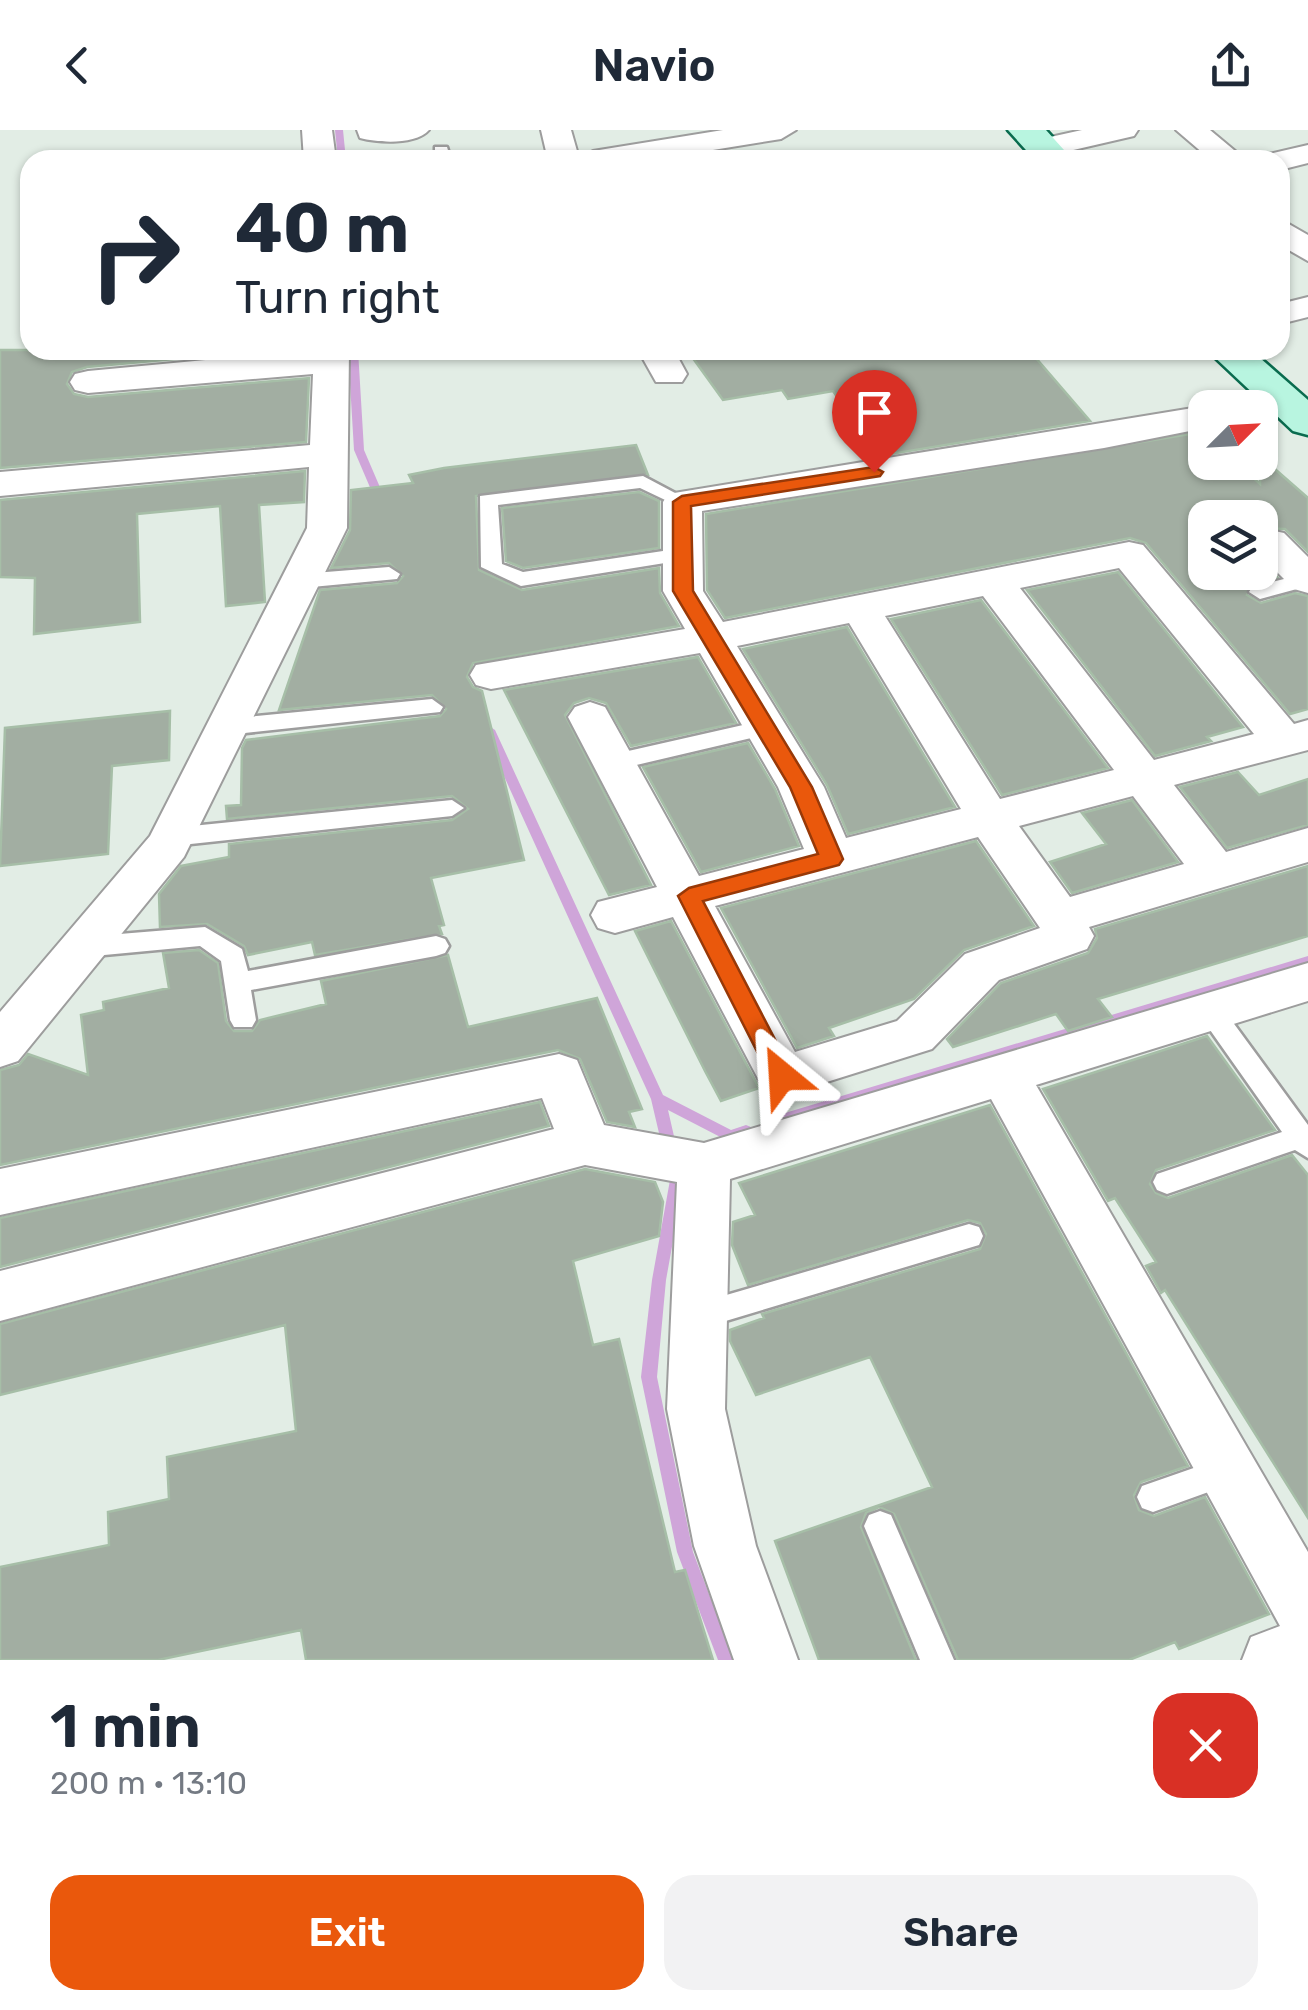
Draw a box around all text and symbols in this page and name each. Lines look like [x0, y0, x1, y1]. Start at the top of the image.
icon: back [50, 38, 105, 93]
icon: share [1203, 38, 1258, 93]
text: Navio [592, 39, 716, 92]
text: 40 m [235, 187, 409, 270]
icon: right [70, 190, 200, 320]
text: Turn right [235, 271, 439, 324]
pin [832, 370, 917, 473]
icon: arrive [847, 385, 902, 440]
north arrow [1188, 390, 1278, 480]
map controls [1188, 390, 1278, 590]
button: layers [1188, 500, 1278, 590]
position arrow [730, 1024, 834, 1128]
text: 1 min [50, 1691, 201, 1762]
button: close [1153, 1693, 1258, 1798]
text: 200 m · 13:10 [50, 1764, 247, 1802]
button: Exit [50, 1875, 644, 1990]
button: Share [664, 1875, 1258, 1990]

